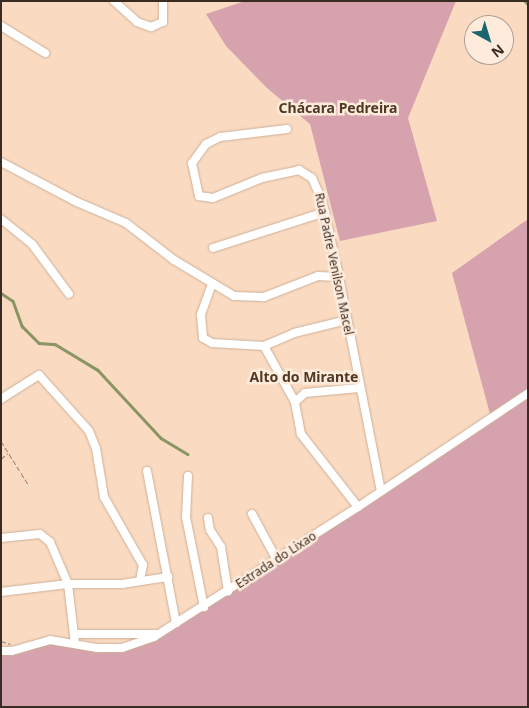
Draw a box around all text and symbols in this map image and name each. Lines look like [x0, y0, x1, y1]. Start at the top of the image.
north arrow [464, 15, 514, 65]
text: N [488, 40, 509, 62]
district label: Chácara Pedreira [279, 100, 397, 116]
street label: Rua Padre Venilson Macel [312, 192, 356, 336]
district label: Alto do Mirante [250, 369, 358, 385]
street label: Estrada do Lixao [233, 529, 319, 591]

